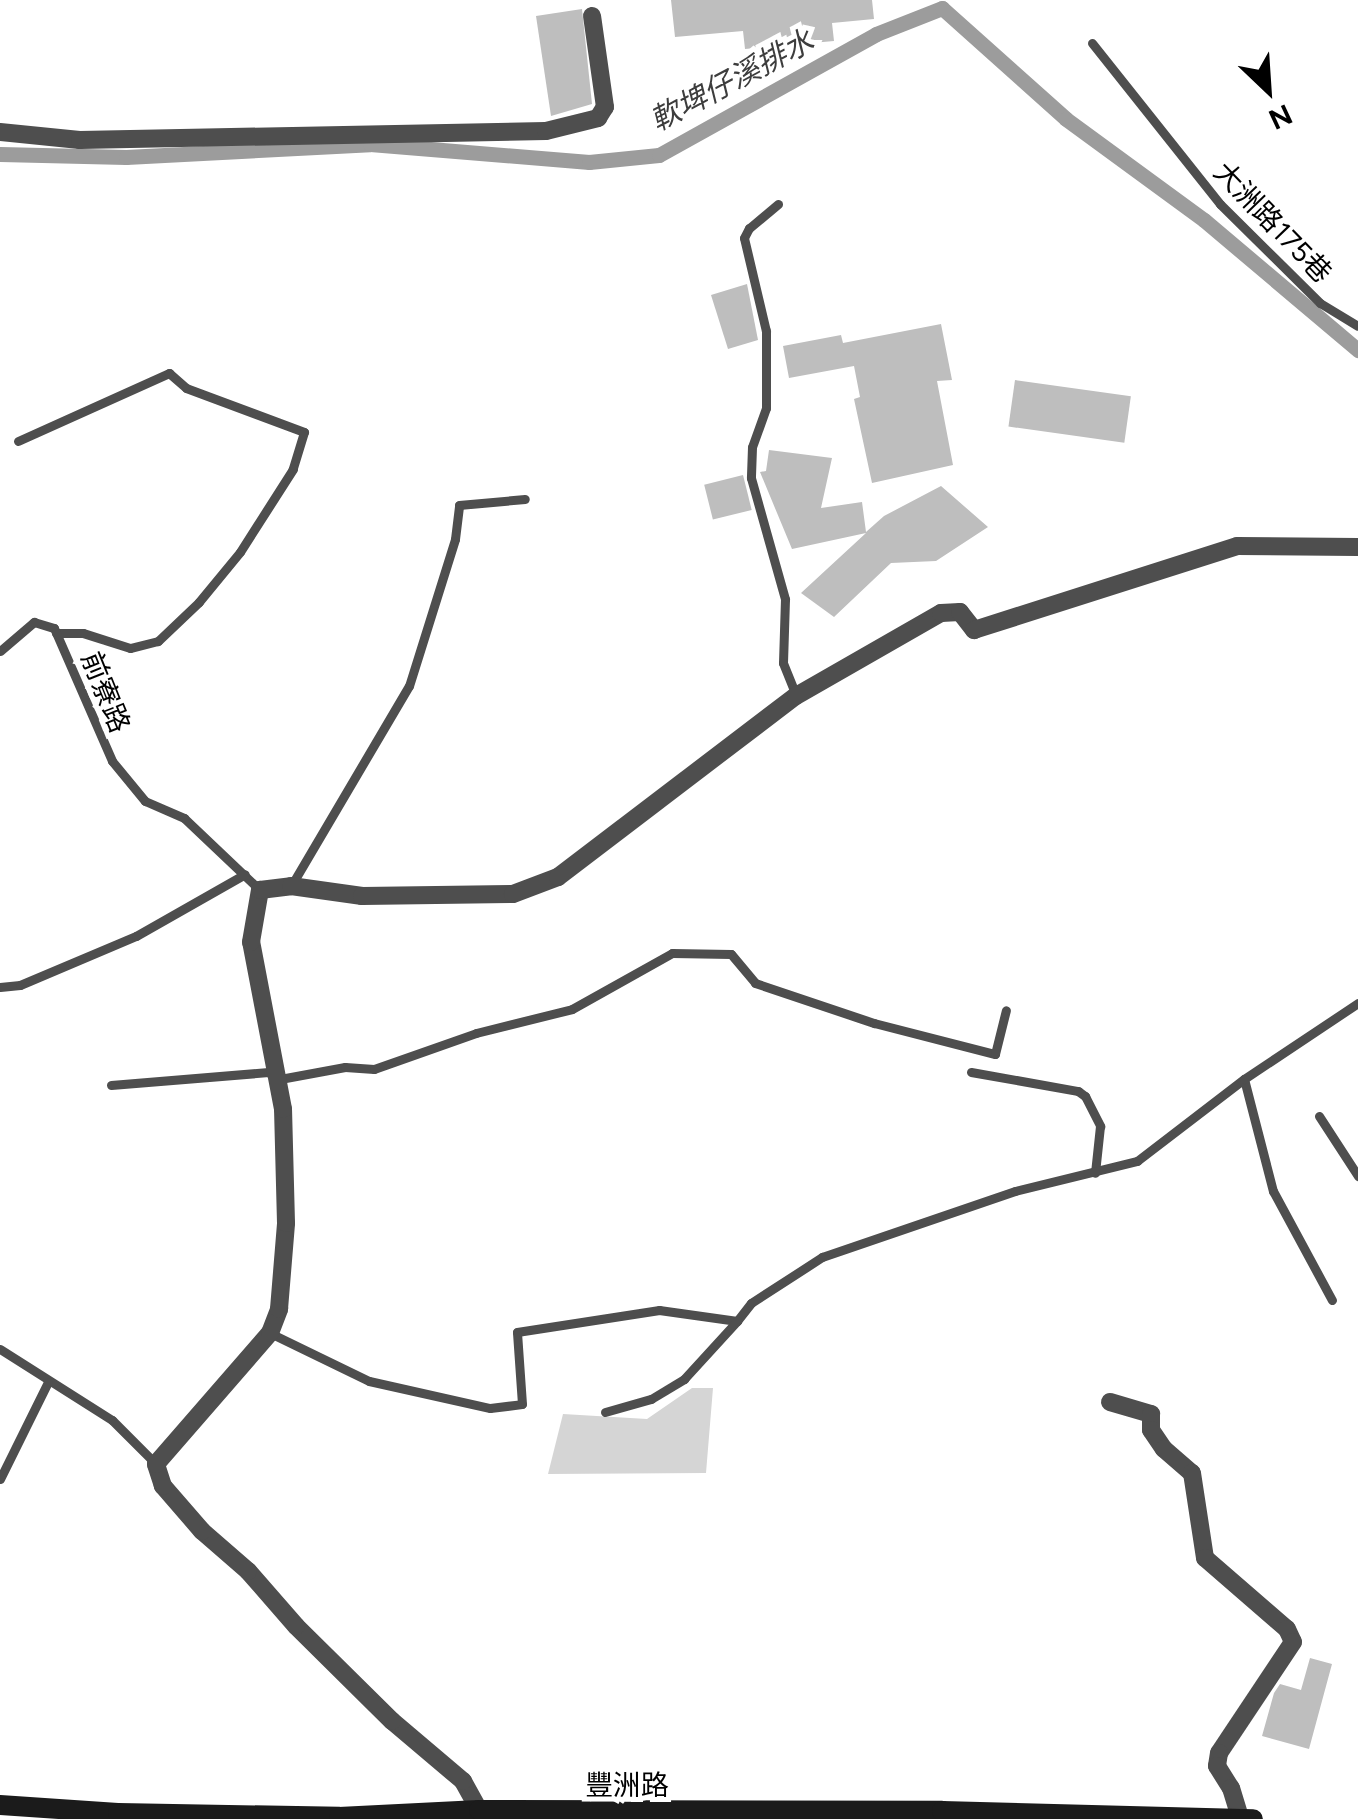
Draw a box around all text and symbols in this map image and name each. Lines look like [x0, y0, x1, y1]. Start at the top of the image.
water label: 軟埤仔溪排水 [644, 23, 820, 139]
north arrow [1218, 40, 1318, 140]
text: N [1264, 97, 1298, 137]
street label: 大洲路175巷 [1207, 155, 1339, 289]
street label: 前寮路 [75, 647, 137, 737]
street label: 豐洲路 [585, 1768, 669, 1802]

